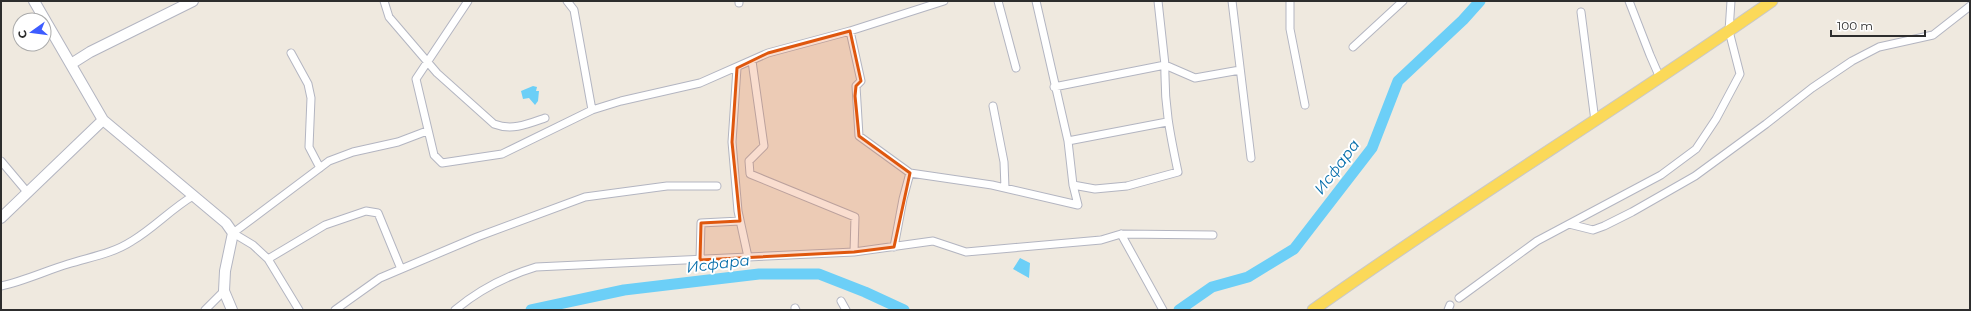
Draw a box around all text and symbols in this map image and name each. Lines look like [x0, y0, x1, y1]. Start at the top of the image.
north arrow [12, 12, 52, 52]
scale bar [1831, 12, 1925, 38]
text: 100 m [1837, 18, 1873, 33]
text: С [15, 29, 30, 40]
water label: Исфара [1310, 136, 1363, 198]
water label: Исфара [685, 250, 751, 277]

